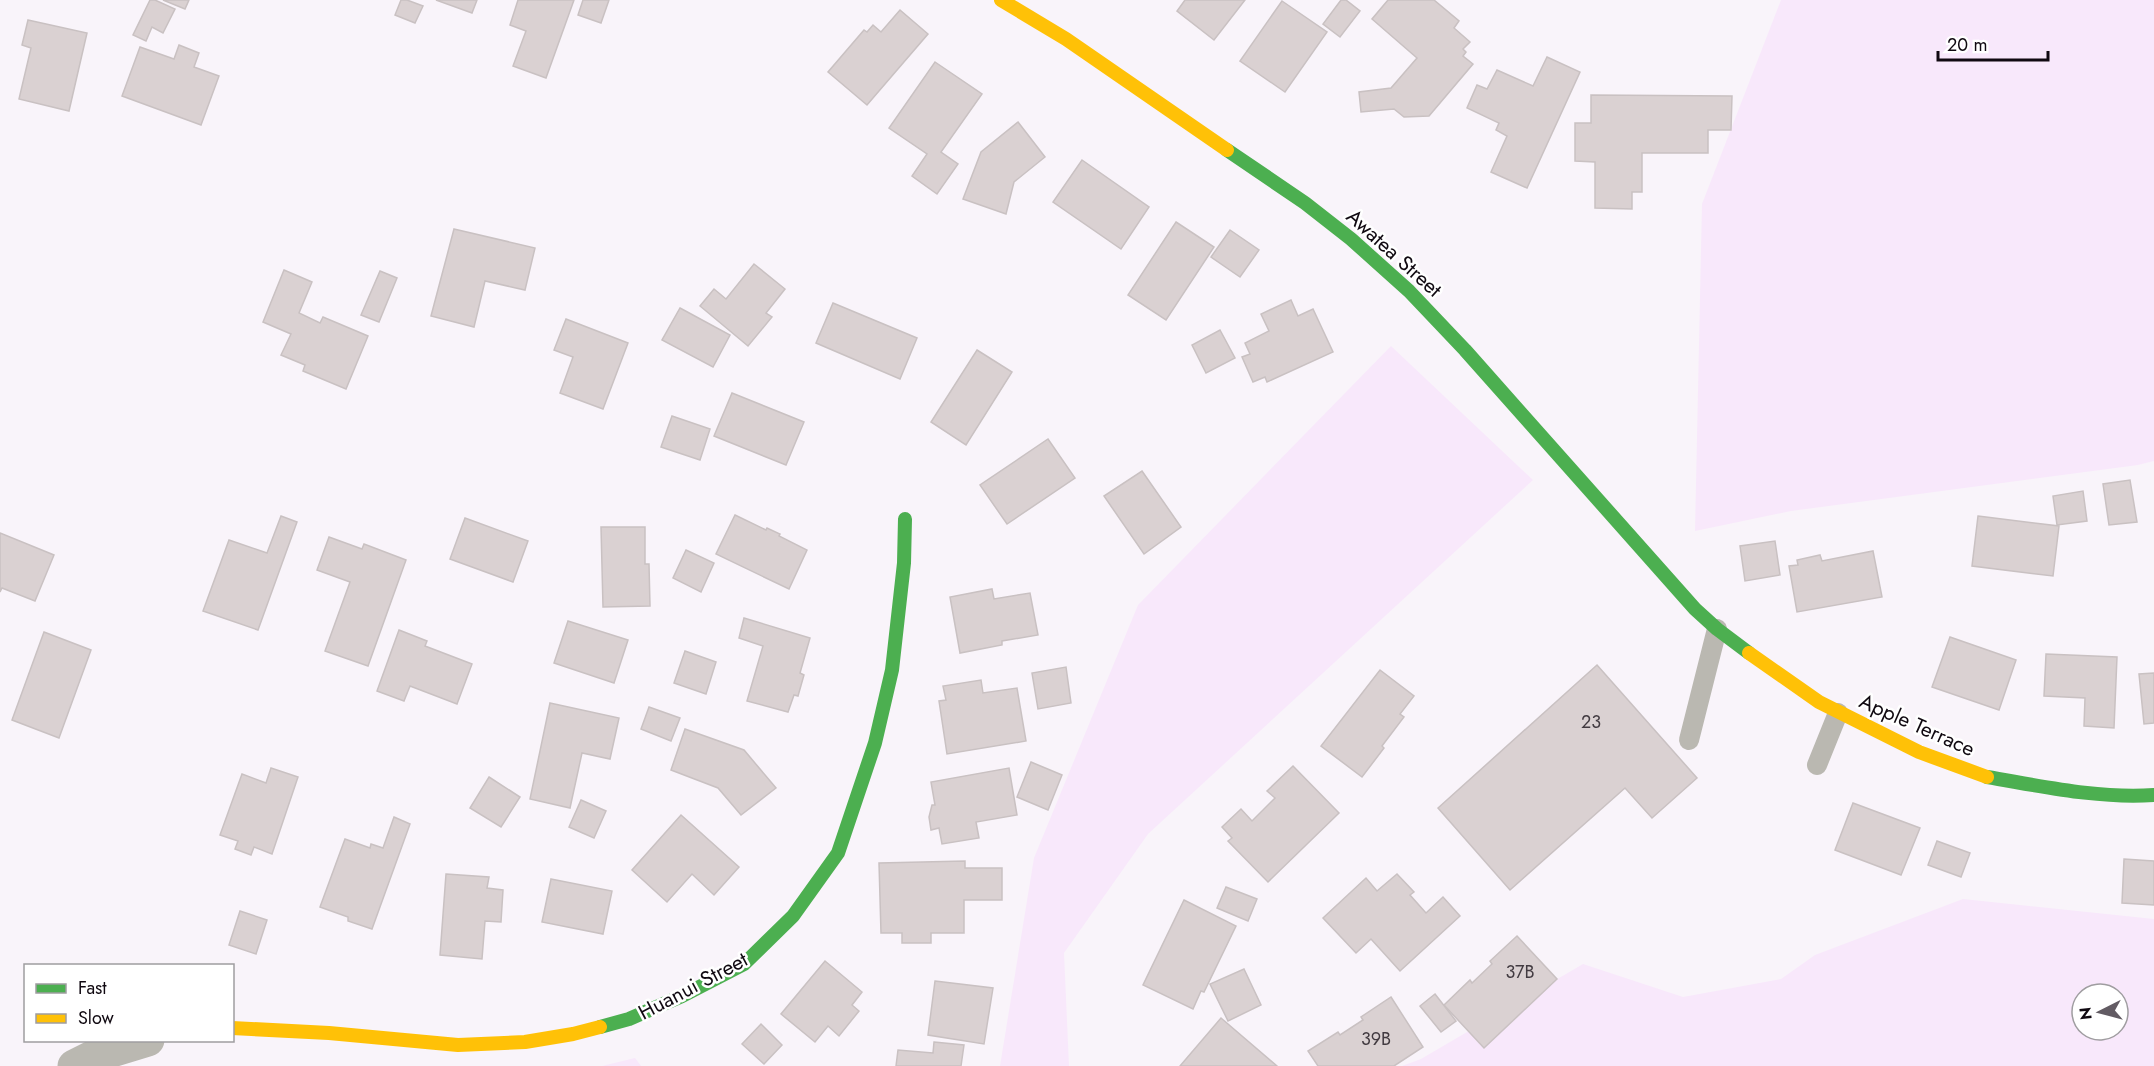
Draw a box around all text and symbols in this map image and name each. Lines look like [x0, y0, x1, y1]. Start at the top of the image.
scale bar [1938, 24, 2048, 62]
text: 20 m [1947, 32, 1987, 58]
street label: Awatea Street [1340, 202, 1448, 304]
street label: Apple Terrace [1854, 686, 1980, 764]
house number: 23 [1581, 709, 1601, 735]
street label: Huanui Street [633, 945, 753, 1027]
house number: 37B [1505, 959, 1535, 985]
legend [24, 964, 234, 1042]
text: Fast [78, 975, 107, 1001]
north arrow [2070, 982, 2130, 1042]
text: Slow [78, 1005, 115, 1031]
text: N [2073, 1006, 2098, 1021]
house number: 39B [1361, 1026, 1391, 1052]

